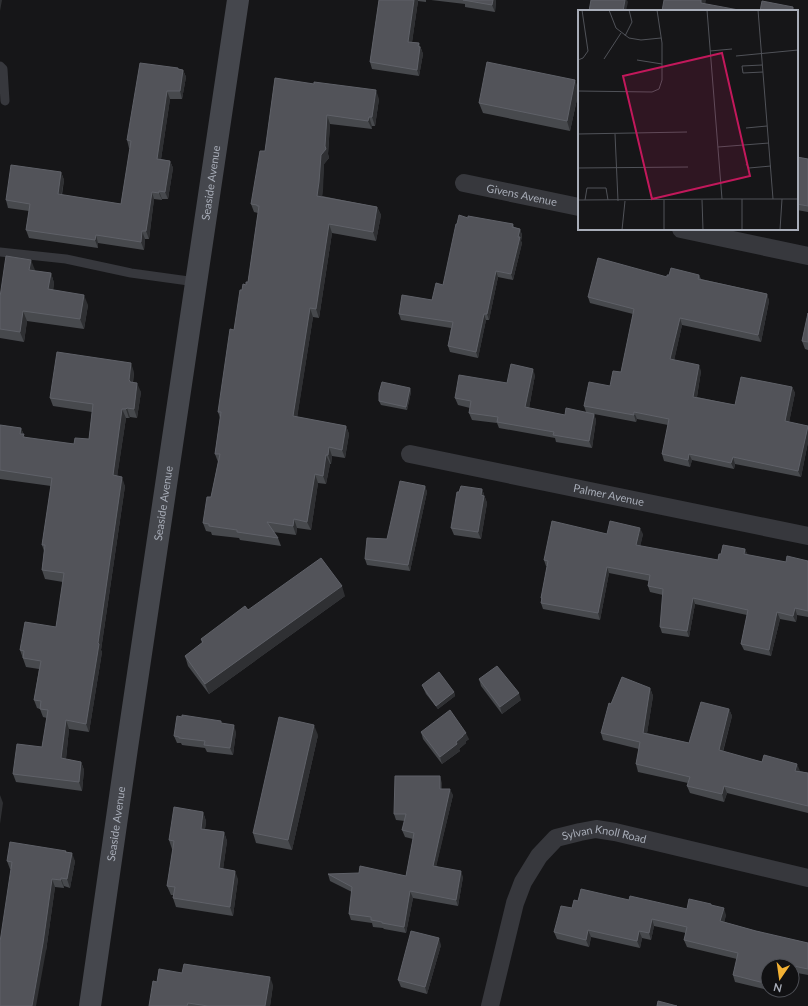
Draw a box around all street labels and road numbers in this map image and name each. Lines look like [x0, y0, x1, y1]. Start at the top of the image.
street label: Seaside Avenue [198, 144, 222, 221]
street label: Givens Avenue [485, 181, 559, 208]
street label: Seaside Avenue [151, 465, 175, 542]
street label: Palmer Avenue [572, 481, 646, 508]
street label: Seaside Avenue [104, 785, 127, 862]
street label: Sylvan Knoll Road [560, 822, 648, 845]

